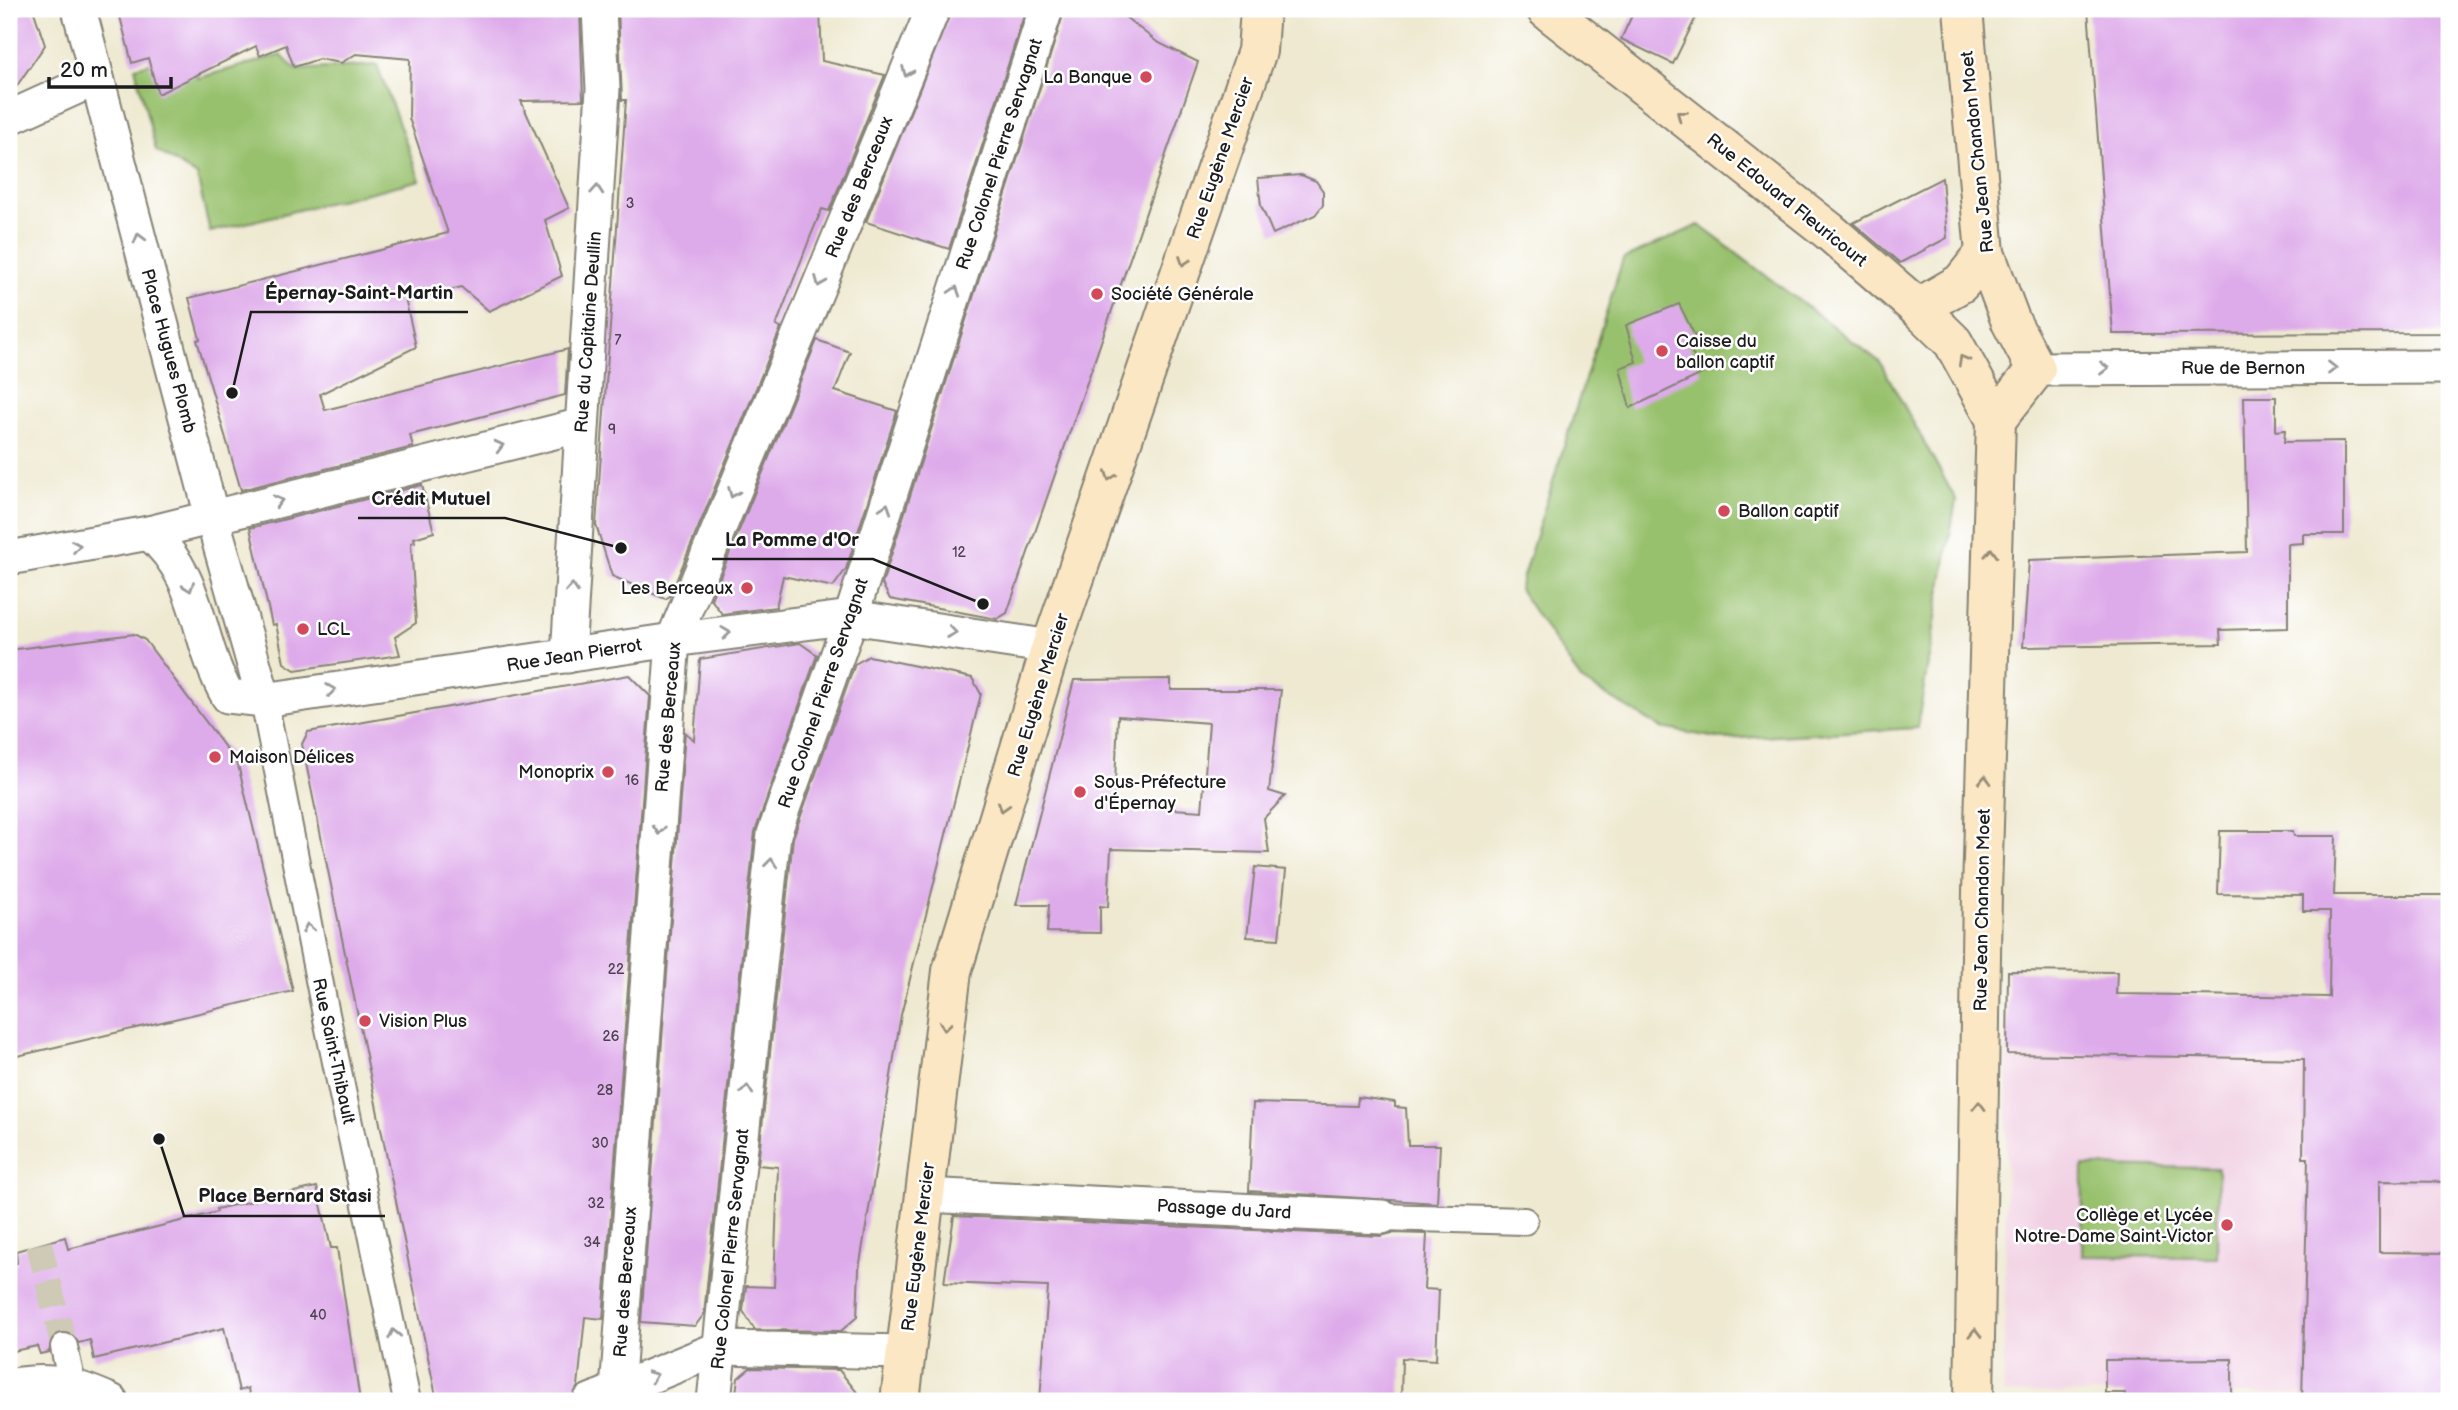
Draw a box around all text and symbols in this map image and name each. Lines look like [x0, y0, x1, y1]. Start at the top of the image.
street label: Rue Colonel Pierre Servagnat [952, 35, 1047, 273]
scale bar [49, 46, 172, 90]
street label: Rue Jean Chandon Moet [1956, 49, 1999, 254]
text: 20 m [60, 58, 108, 83]
one-way arrow [901, 65, 915, 77]
place label: La Banque [1043, 67, 1132, 88]
marker: La Banque [1138, 69, 1154, 85]
street label: Rue Eugène Mercier [1183, 74, 1258, 242]
one-way arrow [1677, 111, 1689, 124]
street label: Rue des Berceaux [821, 113, 898, 261]
street label: Rue Edouard Fleuricourt [1702, 129, 1871, 272]
one-way arrow [589, 184, 604, 195]
house number: 3 [626, 195, 634, 212]
street label: Rue du Capitaine Deullin [571, 230, 606, 434]
one-way arrow [133, 232, 147, 244]
one-way arrow [1178, 254, 1192, 266]
street label: Place Hugues Plomb [136, 267, 201, 436]
callout: Épernay-Saint-Martin [251, 272, 468, 312]
one-way arrow [814, 275, 828, 288]
text: Épernay-Saint-Martin [265, 281, 453, 305]
place label: Société Générale [1111, 284, 1254, 305]
one-way arrow [947, 286, 962, 298]
marker: Société Générale [1089, 286, 1105, 302]
place label: Caisse du ballon captif [1676, 331, 1775, 373]
house number: 7 [615, 332, 622, 349]
marker: Caisse du ballon captif [1654, 343, 1670, 359]
one-way arrow [1958, 355, 1971, 367]
street label: Rue de Bernon [2181, 358, 2305, 379]
one-way arrow [2099, 360, 2110, 376]
one-way arrow [2326, 360, 2337, 375]
house number: 9 [608, 421, 616, 438]
one-way arrow [493, 440, 505, 454]
one-way arrow [1104, 469, 1118, 481]
callout: Crédit Mutuel [358, 478, 505, 518]
one-way arrow [728, 486, 742, 498]
text: Crédit Mutuel [372, 488, 490, 511]
one-way arrow [272, 495, 284, 509]
place label: Ballon captif [1738, 501, 1839, 522]
one-way arrow [878, 502, 892, 515]
marker: Ballon captif [1716, 503, 1732, 519]
callout: La Pomme d'Or [712, 519, 873, 559]
text: La Pomme d'Or [725, 529, 859, 552]
one-way arrow [70, 539, 82, 554]
house number: 12 [952, 544, 967, 561]
one-way arrow [1984, 547, 1999, 558]
street label: Rue Colonel Pierre Servagnat [774, 575, 873, 811]
place label: Les Berceaux [621, 578, 734, 599]
one-way arrow [181, 580, 195, 592]
marker: Les Berceaux [739, 580, 755, 596]
one-way arrow [564, 582, 579, 593]
street label: Rue Eugène Mercier [1004, 610, 1074, 780]
place label: LCL [317, 619, 351, 640]
marker: LCL [295, 621, 311, 637]
one-way arrow [946, 625, 958, 640]
one-way arrow [720, 626, 732, 641]
street label: Rue Jean Pierrot [505, 634, 644, 677]
street label: Rue des Berceaux [651, 640, 686, 793]
one-way arrow [325, 683, 337, 698]
place label: Maison Délices [229, 747, 354, 768]
marker: Maison Délices [207, 749, 223, 765]
place label: Monoprix [518, 762, 595, 783]
marker: Monoprix [600, 764, 616, 780]
house number: 16 [625, 772, 639, 789]
place label: Sous-Préfecture d'Épernay [1094, 772, 1226, 814]
one-way arrow [1978, 774, 1993, 785]
marker: Sous-Préfecture d'Épernay [1072, 784, 1088, 800]
one-way arrow [997, 800, 1012, 812]
street label: Rue Jean Chandon Moet [1970, 808, 1995, 1012]
one-way arrow [652, 825, 667, 836]
one-way arrow [763, 858, 778, 869]
one-way arrow [302, 922, 317, 934]
house number: 22 [608, 961, 625, 978]
street label: Rue Saint-Thibault [308, 976, 359, 1126]
place label: Vision Plus [379, 1011, 467, 1032]
marker: Vision Plus [357, 1013, 373, 1029]
one-way arrow [937, 1020, 952, 1032]
house number: 26 [603, 1028, 620, 1045]
house number: 28 [597, 1082, 613, 1099]
one-way arrow [740, 1084, 755, 1096]
one-way arrow [1971, 1100, 1987, 1110]
street label: Rue Colonel Pierre Servagnat [707, 1127, 754, 1371]
house number: 30 [592, 1135, 608, 1152]
street label: Rue Eugène Mercier [898, 1161, 939, 1333]
callout: Place Bernard Stasi [184, 1176, 385, 1216]
text: Place Bernard Stasi [198, 1185, 372, 1208]
house number: 32 [588, 1195, 605, 1212]
street label: Passage du Jard [1156, 1195, 1292, 1224]
street label: Rue des Berceaux [610, 1205, 641, 1358]
place label: Collège et Lycée Notre-Dame Saint-Victor [2014, 1205, 2214, 1247]
marker: Collège et Lycée Notre-Dame Saint-Victor [2219, 1217, 2235, 1233]
house number: 34 [583, 1234, 601, 1251]
house number: 40 [310, 1307, 326, 1324]
one-way arrow [1967, 1327, 1983, 1338]
one-way arrow [387, 1328, 402, 1340]
one-way arrow [646, 1370, 658, 1384]

